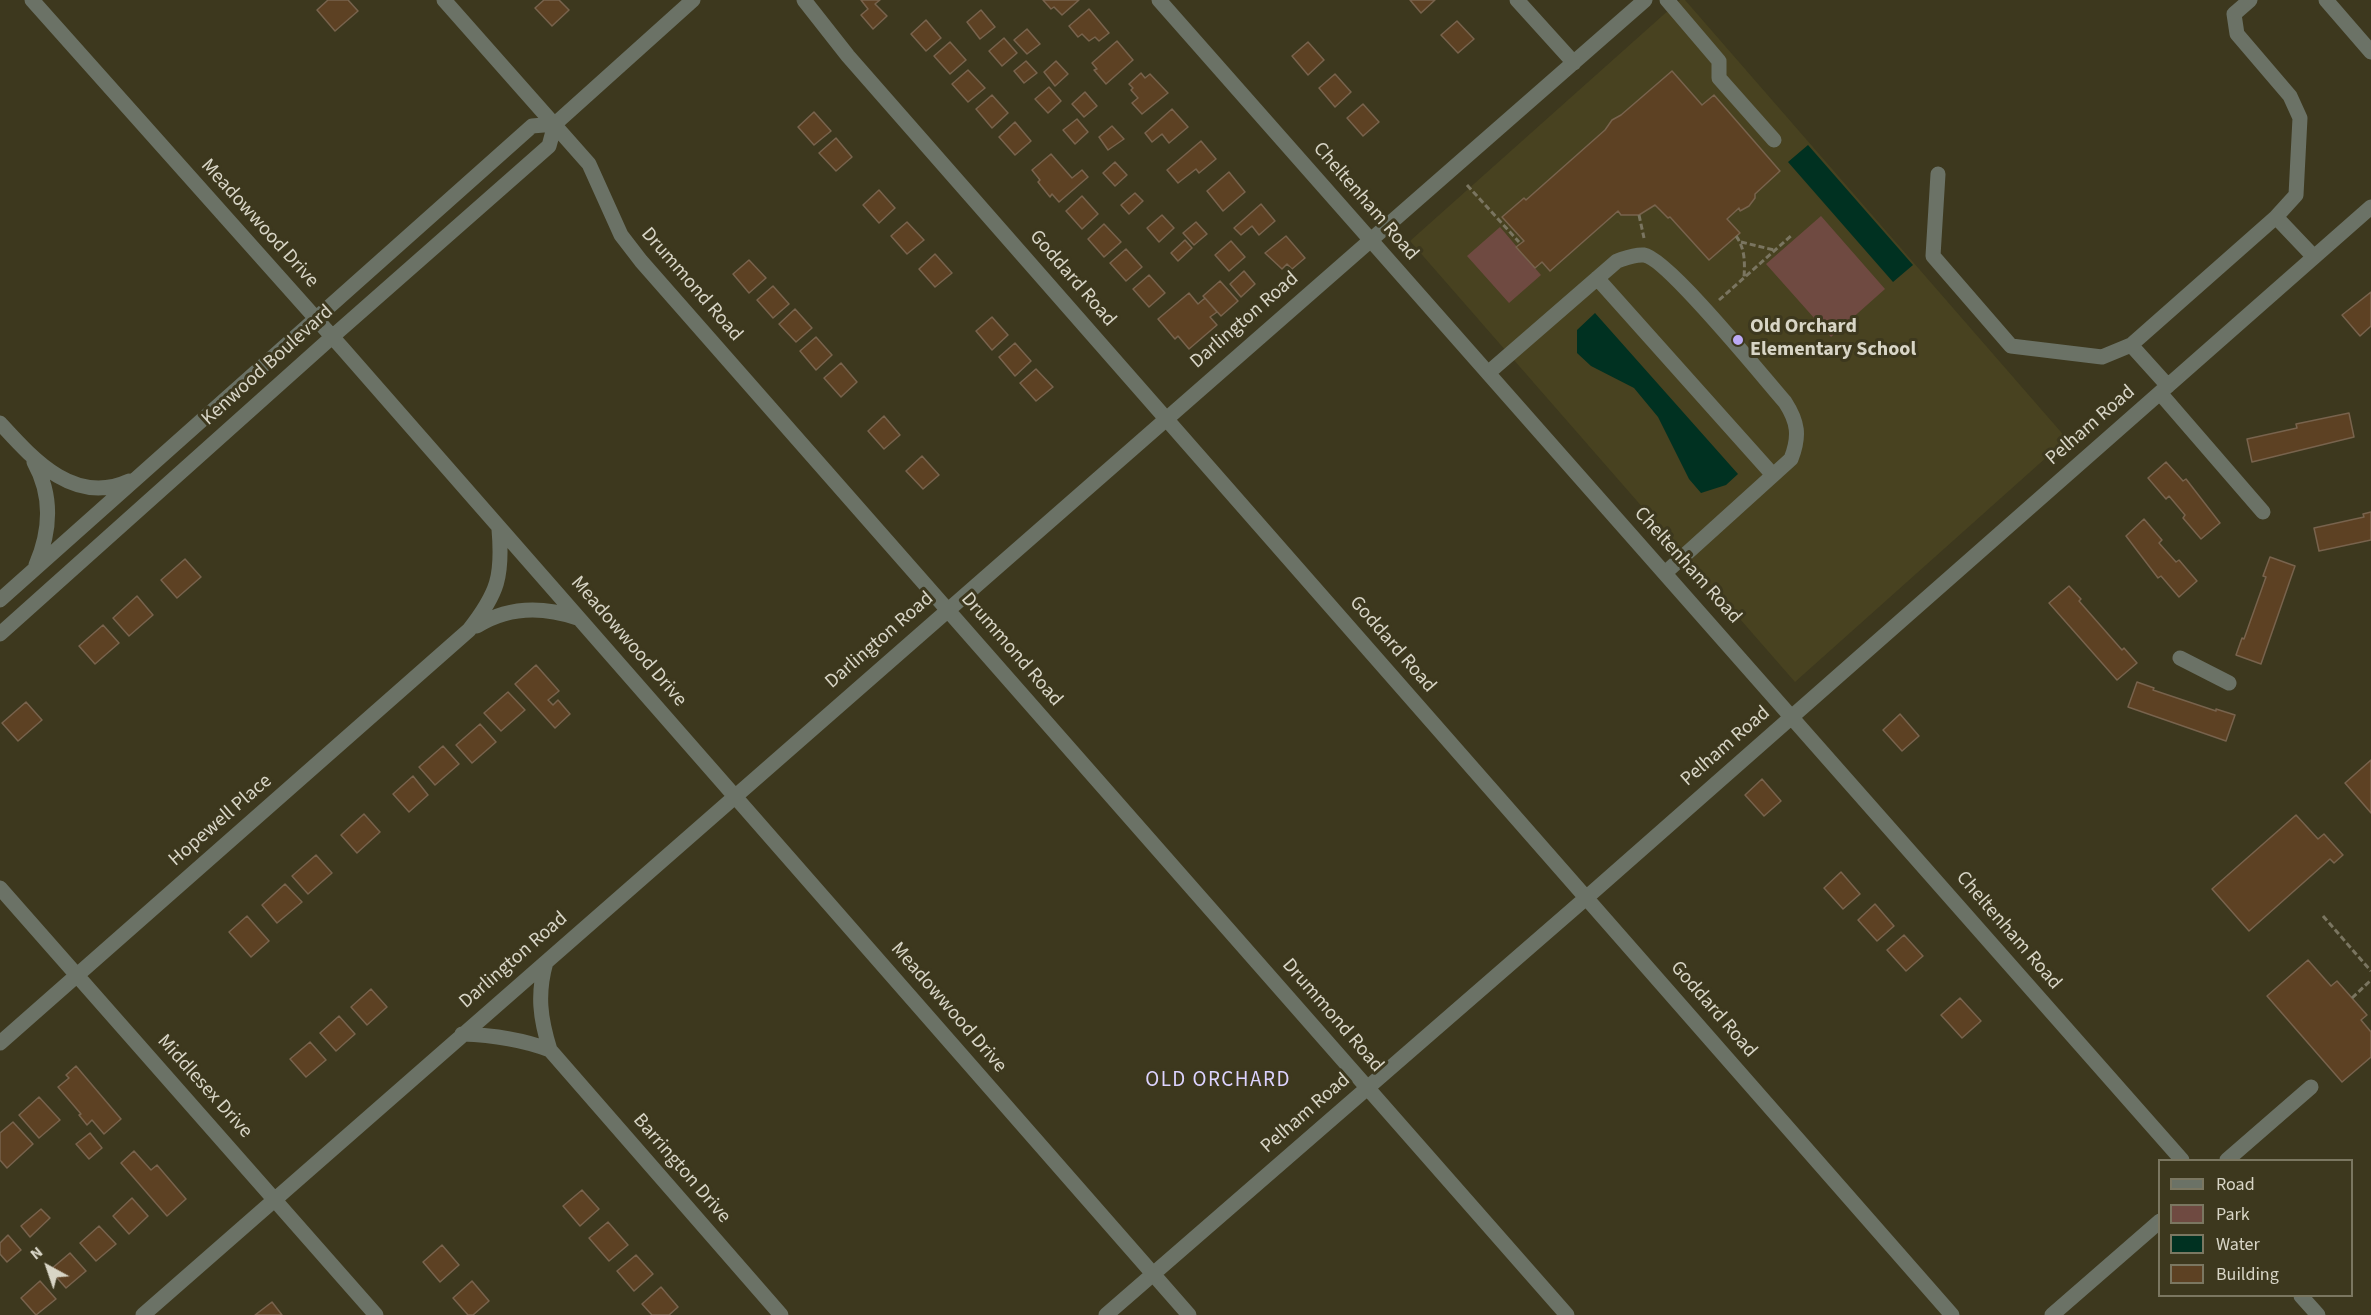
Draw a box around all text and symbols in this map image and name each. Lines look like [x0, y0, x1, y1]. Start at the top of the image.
street label: Cheltenham Road [1307, 138, 1423, 266]
street label: Meadowwood Drive [195, 155, 323, 293]
street label: Drummond Road [635, 223, 747, 347]
street label: Goddard Road [1024, 226, 1120, 332]
street label: Darlington Road [1186, 267, 1304, 375]
street label: Kenwood Boulevard [197, 301, 339, 431]
place label: Old Orchard Elementary School [1750, 316, 1916, 363]
marker: Old Orchard Elementary School [1731, 333, 1745, 347]
street label: Pelham Road [2041, 381, 2141, 471]
street label: Cheltenham Road [1628, 503, 1746, 629]
street label: Meadowwood Drive [565, 572, 691, 712]
street label: Darlington Road [821, 587, 939, 695]
street label: Drummond Road [955, 588, 1067, 712]
street label: Goddard Road [1344, 592, 1440, 698]
street label: Pelham Road [1676, 702, 1776, 792]
street label: Hopewell Place [165, 770, 277, 872]
street label: Cheltenham Road [1950, 867, 2066, 995]
street label: Darlington Road [455, 907, 573, 1015]
street label: Meadowwood Drive [885, 938, 1011, 1078]
street label: Drummond Road [1276, 954, 1388, 1078]
street label: Goddard Road [1665, 957, 1761, 1063]
street label: Middlesex Drive [151, 1030, 257, 1144]
district label: OLD ORCHARD [1145, 1068, 1291, 1094]
street label: Pelham Road [1256, 1069, 1356, 1159]
street label: Barrington Drive [627, 1109, 735, 1229]
legend [2158, 1159, 2353, 1297]
text: Road [2216, 1172, 2255, 1197]
text: Park [2216, 1202, 2250, 1227]
text: Water [2216, 1232, 2260, 1257]
north arrow [18, 1237, 78, 1297]
text: N [25, 1241, 48, 1265]
text: Building [2216, 1262, 2279, 1287]

